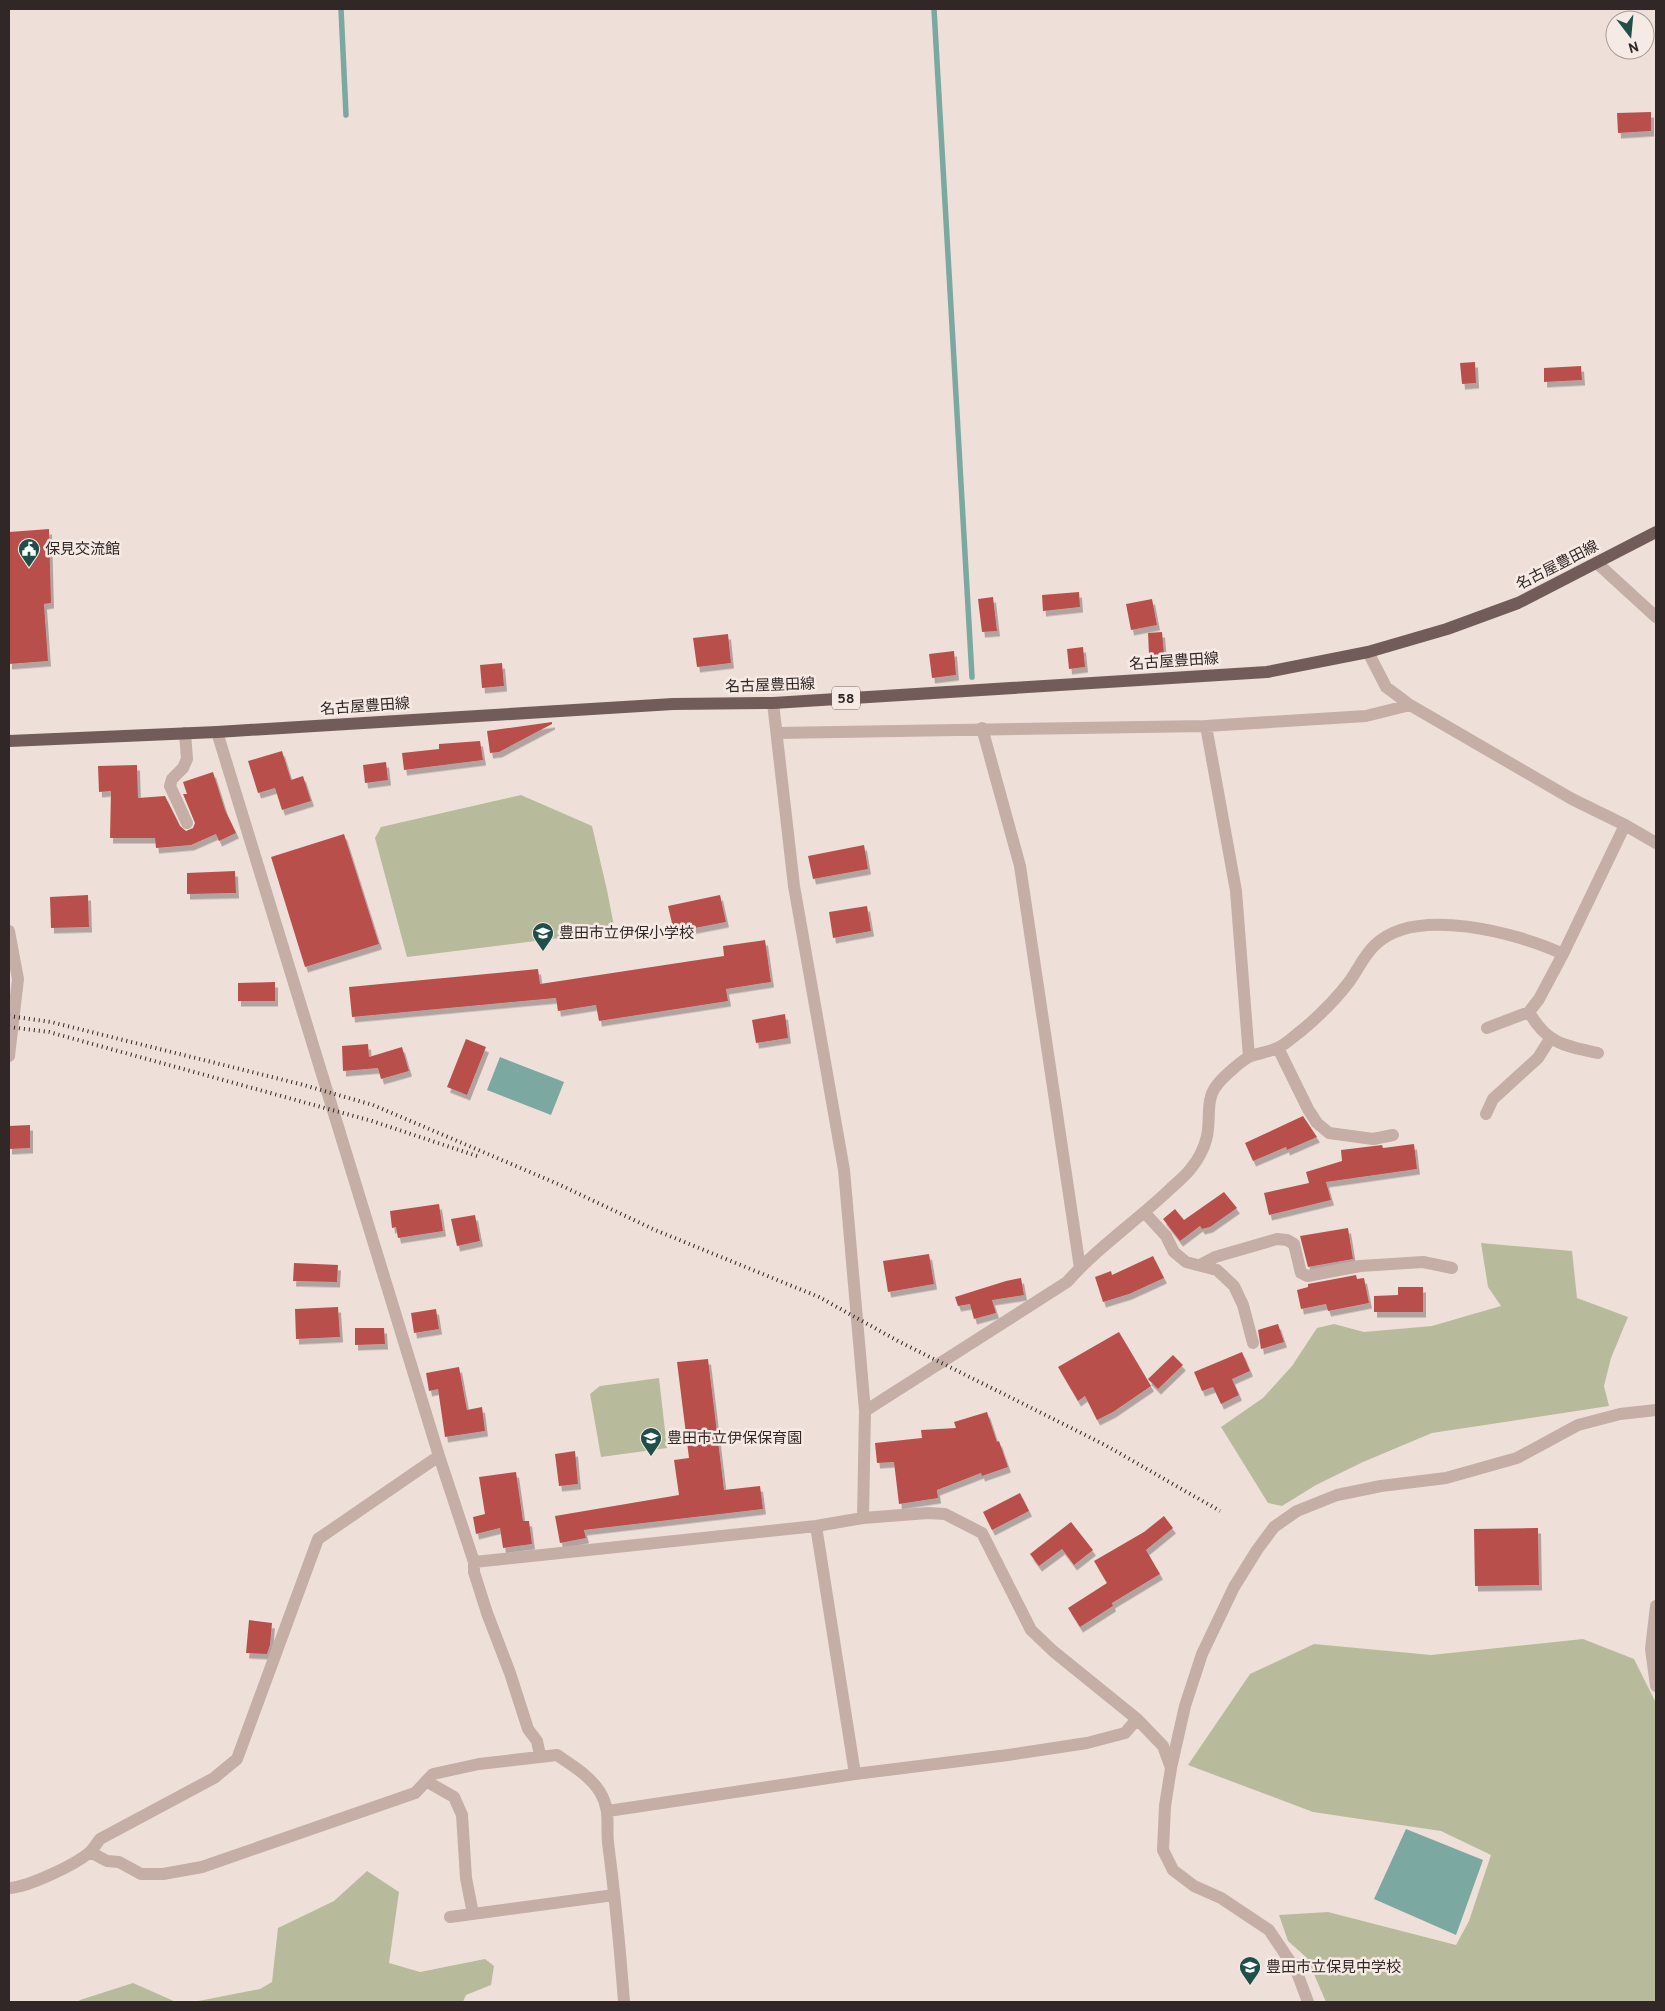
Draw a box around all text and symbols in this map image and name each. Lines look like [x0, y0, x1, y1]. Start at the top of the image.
north arrow [1605, 10, 1655, 60]
text: N [1626, 36, 1640, 56]
public building icon: 保見交流館 [17, 537, 41, 568]
street label: 名古屋豊田線 [1513, 537, 1602, 595]
place label: 保見交流館 [45, 541, 120, 560]
street label: 名古屋豊田線 [1129, 650, 1220, 675]
street label: 名古屋豊田線 [725, 675, 815, 698]
road number: 58 [832, 686, 860, 710]
street label: 名古屋豊田線 [320, 695, 411, 720]
school or university icon: 豊田市立伊保小学校 [531, 921, 555, 952]
place label: 豊田市立伊保小学校 [559, 925, 694, 944]
school or university icon: 豊田市立伊保保育園 [639, 1426, 663, 1457]
place label: 豊田市立伊保保育園 [667, 1430, 802, 1449]
school or university icon: 豊田市立保見中学校 [1238, 1955, 1262, 1986]
place label: 豊田市立保見中学校 [1266, 1959, 1401, 1978]

